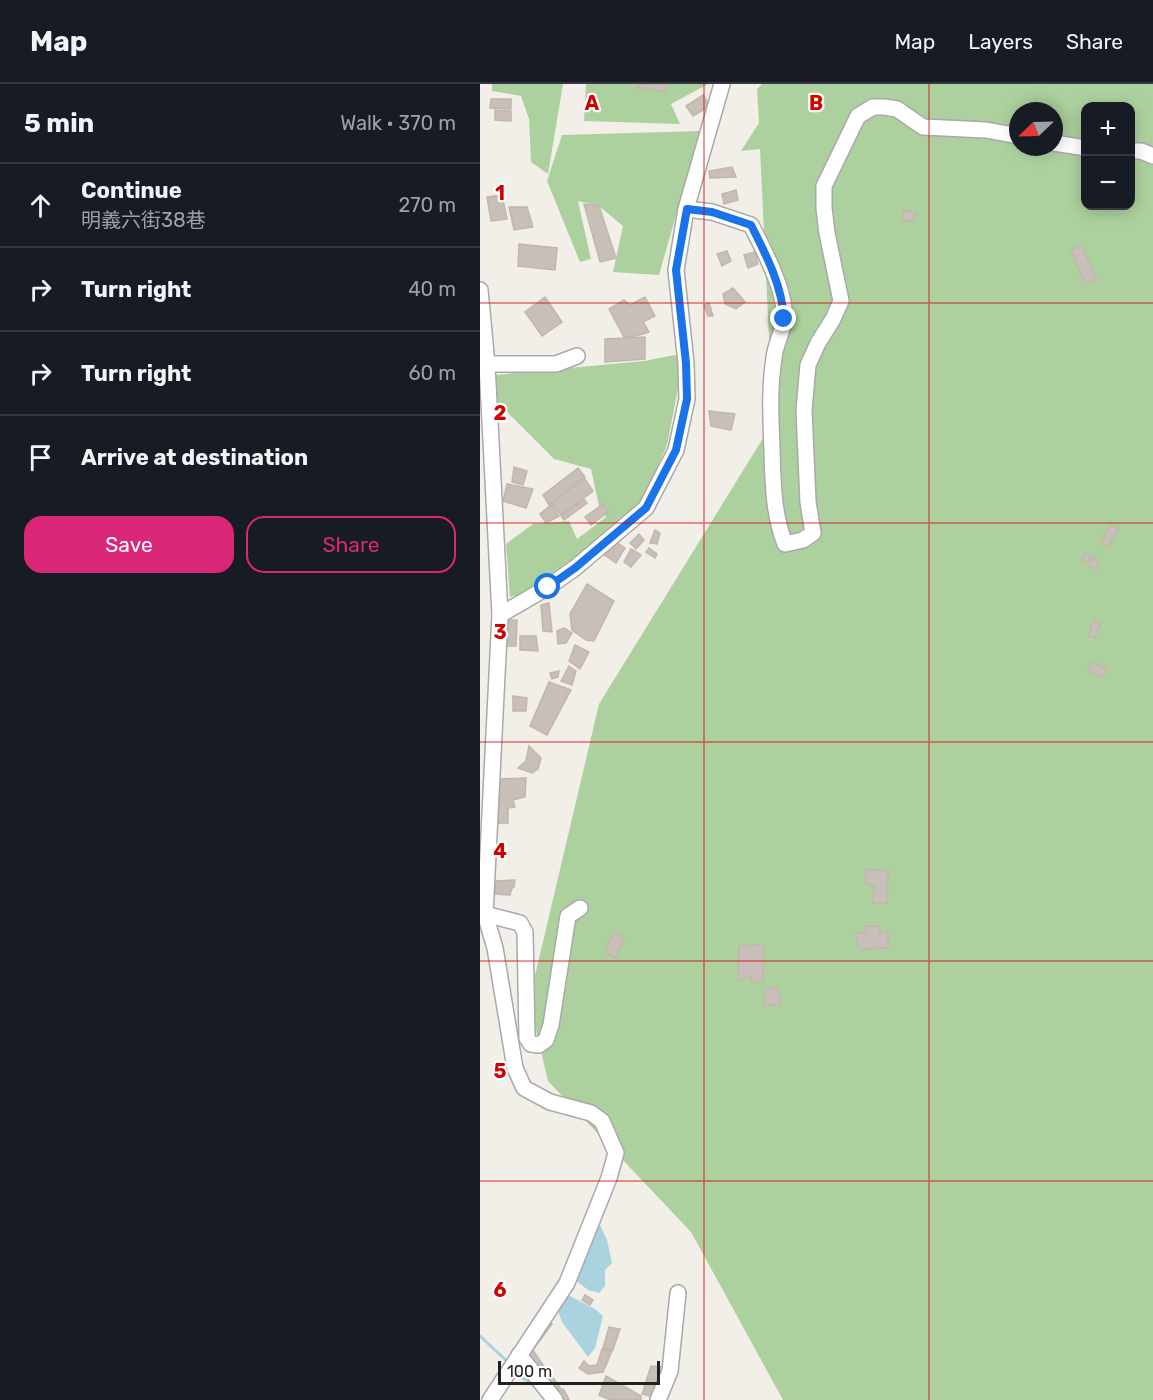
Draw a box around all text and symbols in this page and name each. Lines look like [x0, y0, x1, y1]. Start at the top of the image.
text: Map [30, 25, 87, 58]
text: Map [894, 29, 935, 54]
text: Layers [968, 29, 1033, 54]
text: Share [1066, 29, 1123, 54]
text: A [585, 91, 600, 115]
text: B [809, 91, 823, 115]
north arrow [1009, 102, 1063, 156]
map controls [1081, 102, 1135, 210]
button: + [1081, 102, 1135, 156]
text: 5 min [24, 108, 94, 139]
text: Walk · 370 m [340, 111, 456, 135]
button: − [1081, 156, 1135, 210]
text: Continue [81, 177, 182, 204]
text: 1 [495, 181, 505, 205]
icon: ahead [24, 189, 57, 222]
text: 270 m [399, 193, 456, 217]
text: 明義六街38巷 [81, 208, 206, 232]
icon: right [24, 273, 57, 306]
text: Turn right [81, 276, 191, 303]
text: 40 m [408, 277, 456, 301]
route end [770, 305, 796, 331]
icon: right [24, 357, 57, 390]
text: Turn right [81, 360, 191, 387]
text: 60 m [409, 361, 456, 385]
text: 2 [494, 401, 507, 425]
icon: arrive [24, 441, 57, 474]
text: Arrive at destination [81, 444, 308, 471]
button: Save [24, 516, 234, 573]
button: Share [246, 516, 456, 573]
route start [534, 573, 560, 599]
text: 3 [493, 620, 507, 644]
text: 4 [493, 839, 507, 863]
text: 5 [494, 1059, 507, 1083]
text: 6 [493, 1278, 507, 1302]
scale bar [498, 1358, 660, 1386]
text: 100 m [507, 1362, 552, 1381]

